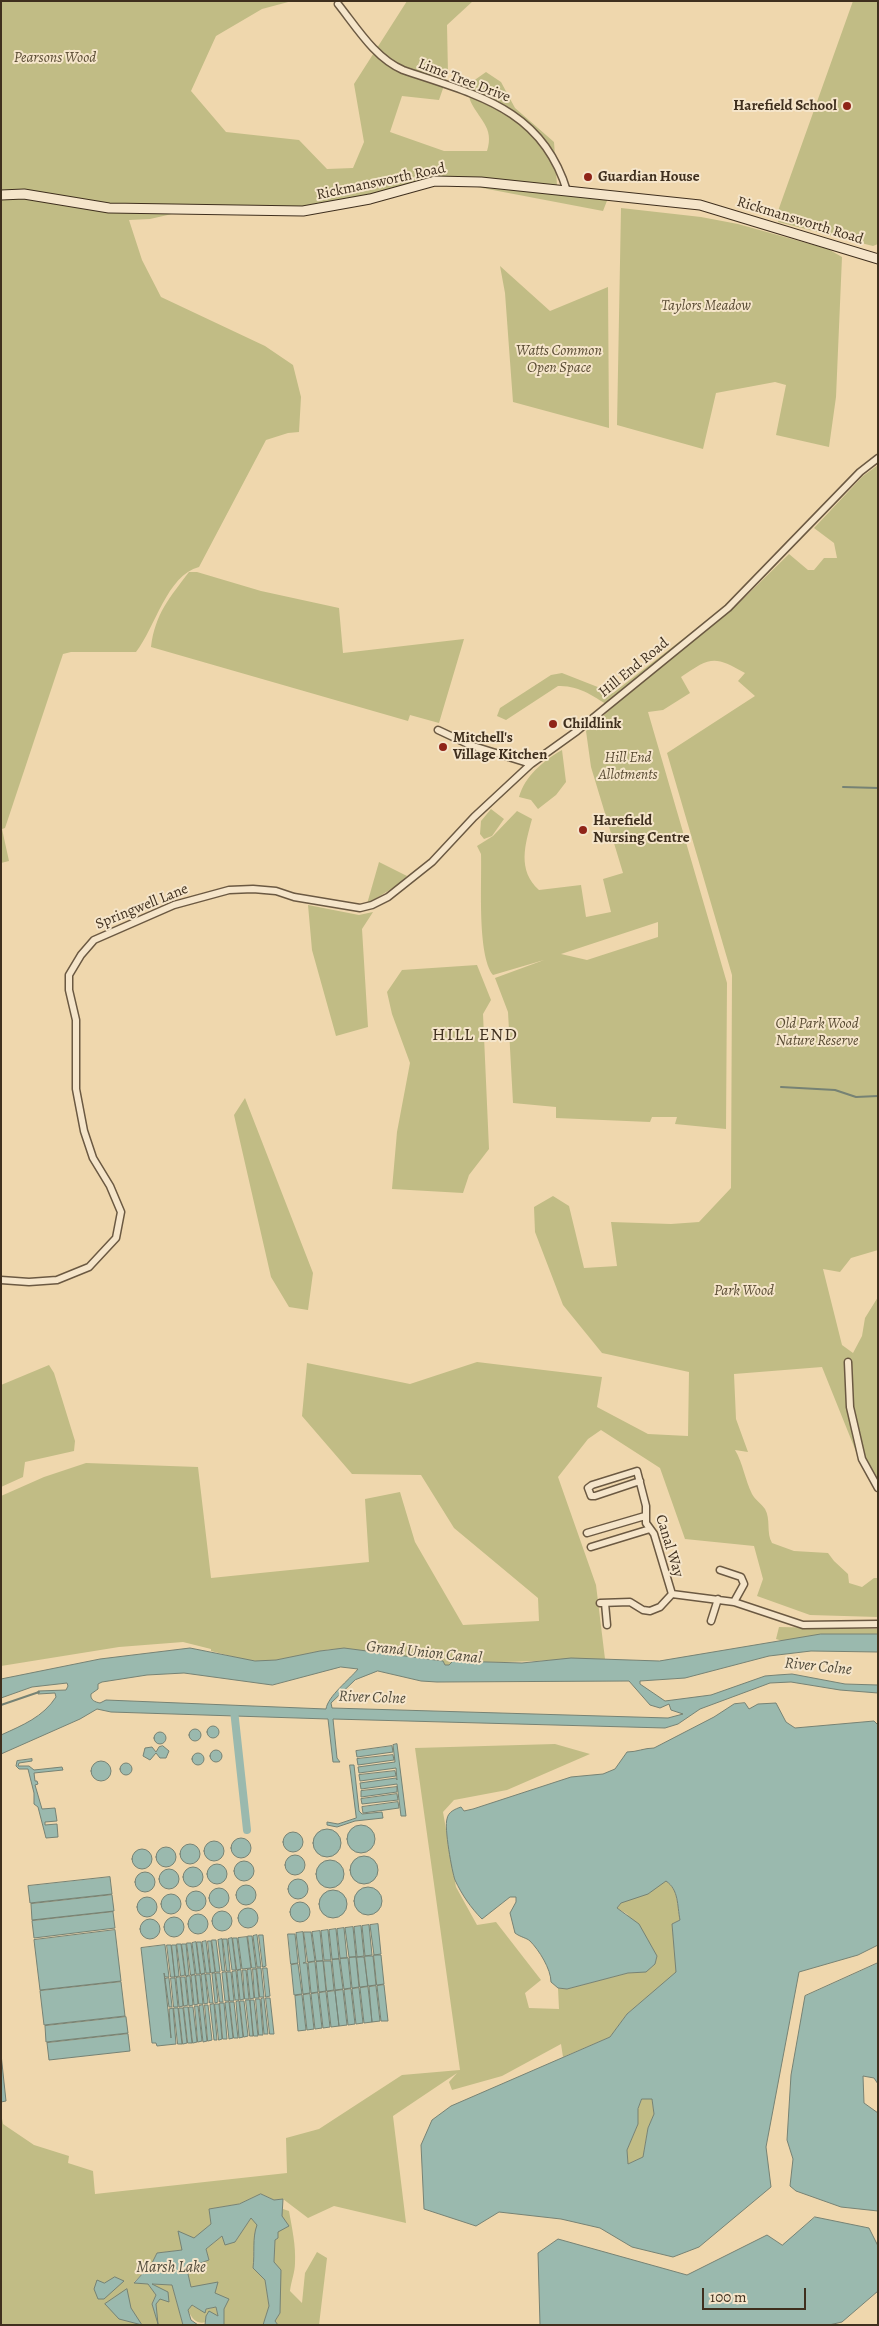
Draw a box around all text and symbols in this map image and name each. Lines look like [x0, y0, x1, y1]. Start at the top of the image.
park label: Pearsons Wood [14, 49, 96, 67]
street label: Lime Tree Drive [415, 55, 513, 107]
place label: Harefield School [733, 97, 837, 115]
marker: Harefield School [841, 100, 853, 112]
street label: Rickmansworth Road [315, 160, 447, 204]
place label: Guardian House [598, 168, 700, 186]
marker: Guardian House [582, 171, 594, 183]
street label: Rickmansworth Road [734, 193, 866, 249]
park label: Taylors Meadow [661, 297, 751, 315]
park label: Watts Common Open Space [516, 342, 602, 377]
street label: Hill End Road [595, 634, 673, 702]
place label: Childlink [563, 715, 621, 733]
marker: Childlink [547, 718, 559, 730]
place label: Mitchell's Village Kitchen [453, 729, 547, 764]
marker: Mitchell's Village Kitchen [437, 741, 449, 753]
park label: Hill End Allotments [598, 749, 658, 784]
place label: Harefield Nursing Centre [593, 812, 690, 847]
marker: Harefield Nursing Centre [577, 824, 589, 836]
street label: Springwell Lane [93, 880, 191, 934]
park label: Old Park Wood Nature Reserve [775, 1015, 859, 1050]
district label: HILL END [431, 1025, 519, 1047]
park label: Park Wood [714, 1282, 774, 1300]
street label: Canal Way [651, 1513, 687, 1579]
water label: Grand Union Canal [365, 1637, 483, 1669]
water label: River Colne [783, 1654, 853, 1680]
water label: River Colne [338, 1687, 406, 1709]
water label: Marsh Lake [136, 2258, 206, 2278]
scale bar [704, 2278, 808, 2310]
text: 100 m [710, 2287, 747, 2307]

